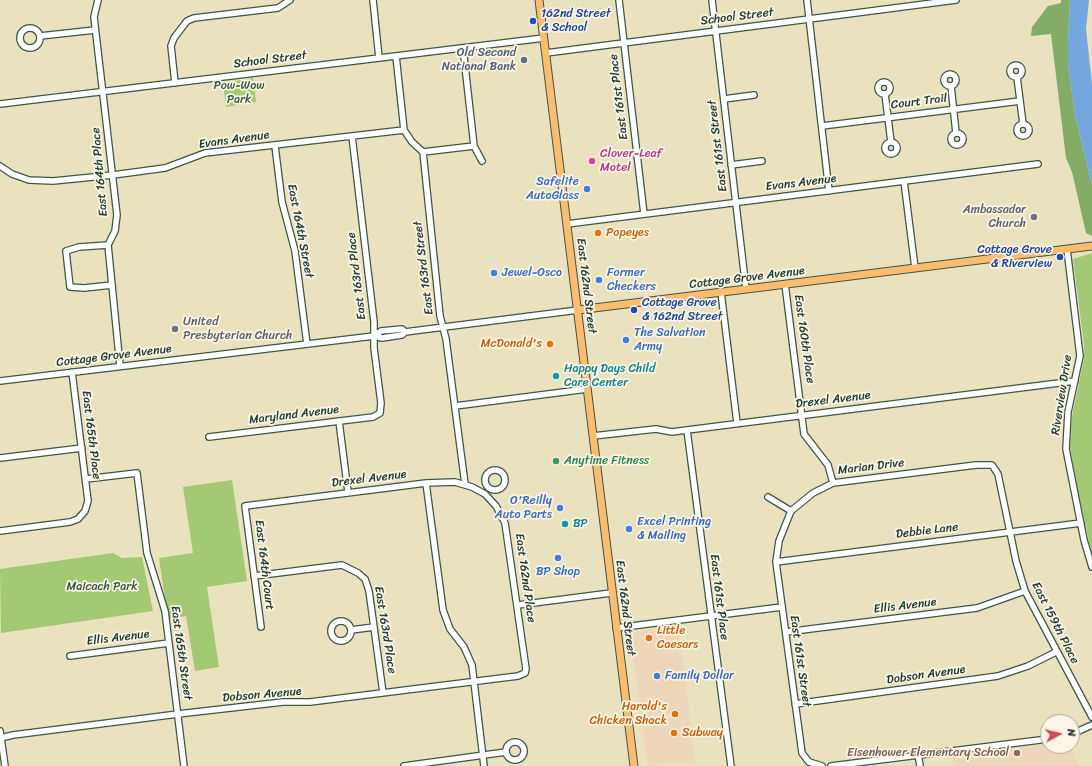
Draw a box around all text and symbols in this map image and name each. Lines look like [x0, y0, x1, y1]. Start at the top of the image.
street label: School Street [700, 5, 774, 29]
place label: 162nd Street & School [541, 7, 611, 35]
marker: 162nd Street & School [528, 16, 538, 26]
place label: Old Second National Bank [442, 46, 516, 74]
street label: School Street [233, 48, 307, 72]
street label: East 161st Place [607, 53, 631, 141]
marker: Old Second National Bank [519, 55, 529, 65]
park label: Pow-Wow Park [213, 79, 265, 107]
street label: Court Trail [890, 91, 948, 113]
street label: East 161st Street [705, 99, 731, 193]
street label: East 164th Place [89, 127, 111, 217]
street label: Evans Avenue [198, 128, 270, 152]
place label: Clover-Leaf Motel [600, 147, 662, 175]
marker: Clover-Leaf Motel [587, 156, 597, 166]
street label: Evans Avenue [765, 172, 837, 194]
place label: Safelite AutoGlass [526, 175, 579, 203]
street label: East 164th Street [284, 183, 316, 279]
marker: Safelite AutoGlass [582, 184, 592, 194]
place label: Ambassador Church [963, 203, 1026, 231]
marker: Ambassador Church [1029, 212, 1039, 222]
street label: East 163rd Street [411, 220, 437, 316]
place label: Popeyes [606, 226, 649, 240]
marker: Popeyes [593, 228, 603, 238]
street label: East 163rd Place [344, 231, 370, 321]
street label: East 162nd Street [573, 237, 599, 335]
place label: Cottage Grove & Riverview [977, 243, 1052, 271]
marker: Cottage Grove & Riverview [1055, 252, 1065, 262]
street label: Cottage Grove Avenue [688, 264, 806, 292]
place label: Jewel-Osco [502, 266, 562, 280]
place label: Former Checkers [607, 266, 656, 294]
marker: Jewel-Osco [489, 268, 499, 278]
marker: Former Checkers [594, 275, 604, 285]
street label: East 160th Place [791, 294, 817, 384]
place label: Cottage Grove & 162nd Street [642, 296, 722, 324]
marker: Cottage Grove & 162nd Street [629, 305, 639, 315]
place label: United Presbyterian Church [183, 315, 292, 343]
marker: United Presbyterian Church [170, 324, 180, 334]
place label: The Salvation Army [634, 326, 706, 354]
marker: The Salvation Army [621, 335, 631, 345]
place label: McDonald's [481, 337, 542, 351]
marker: McDonald's [545, 339, 555, 349]
street label: Cottage Grove Avenue [55, 342, 173, 370]
street label: Riverview Drive [1049, 354, 1075, 436]
place label: Happy Days Child Care Center [564, 362, 655, 390]
marker: Happy Days Child Care Center [551, 371, 561, 381]
street label: Drexel Avenue [795, 388, 871, 412]
street label: East 165th Place [78, 390, 104, 480]
street label: Maryland Avenue [248, 402, 340, 428]
place label: Anytime Fitness [564, 454, 649, 468]
marker: Anytime Fitness [551, 456, 561, 466]
street label: Marian Drive [837, 456, 905, 478]
street label: Drexel Avenue [331, 467, 407, 491]
place label: O'Reilly Auto Parts [495, 494, 552, 522]
marker: O'Reilly Auto Parts [555, 503, 565, 513]
place label: Excel Printing & Mailing [637, 515, 711, 543]
place label: BP [573, 517, 588, 531]
street label: East 164th Court [251, 519, 277, 611]
marker: BP [560, 519, 570, 529]
street label: Debbie Lane [895, 520, 959, 542]
marker: Excel Printing & Mailing [624, 524, 634, 534]
street label: East 162nd Place [512, 532, 538, 624]
marker: BP Shop [553, 553, 563, 563]
street label: East 161st Place [707, 553, 731, 641]
street label: East 162nd Street [612, 559, 638, 657]
place label: BP Shop [536, 565, 580, 579]
park label: Maicach Park [66, 580, 138, 594]
street label: East 159th Place [1028, 580, 1082, 666]
street label: East 163rd Place [371, 585, 399, 675]
street label: Ellis Avenue [873, 595, 937, 617]
street label: East 165th Street [167, 605, 195, 701]
street label: East 161st Street [786, 614, 814, 708]
place label: Little Caesars [657, 624, 698, 652]
street label: Ellis Avenue [86, 627, 150, 649]
marker: Little Caesars [644, 633, 654, 643]
street label: Dobson Avenue [886, 662, 966, 688]
place label: Family Dollar [665, 669, 734, 683]
marker: Family Dollar [652, 671, 662, 681]
street label: Dobson Avenue [222, 684, 302, 706]
place label: Harold's Chicken Shack [590, 700, 667, 728]
marker: Harold's Chicken Shack [670, 709, 680, 719]
north arrow [1040, 714, 1080, 754]
place label: Subway [682, 726, 723, 740]
marker: Subway [669, 728, 679, 738]
text: N [1062, 728, 1081, 738]
place label: Eisenhower Elementary School [847, 746, 1009, 760]
marker: Eisenhower Elementary School [1012, 748, 1022, 758]

